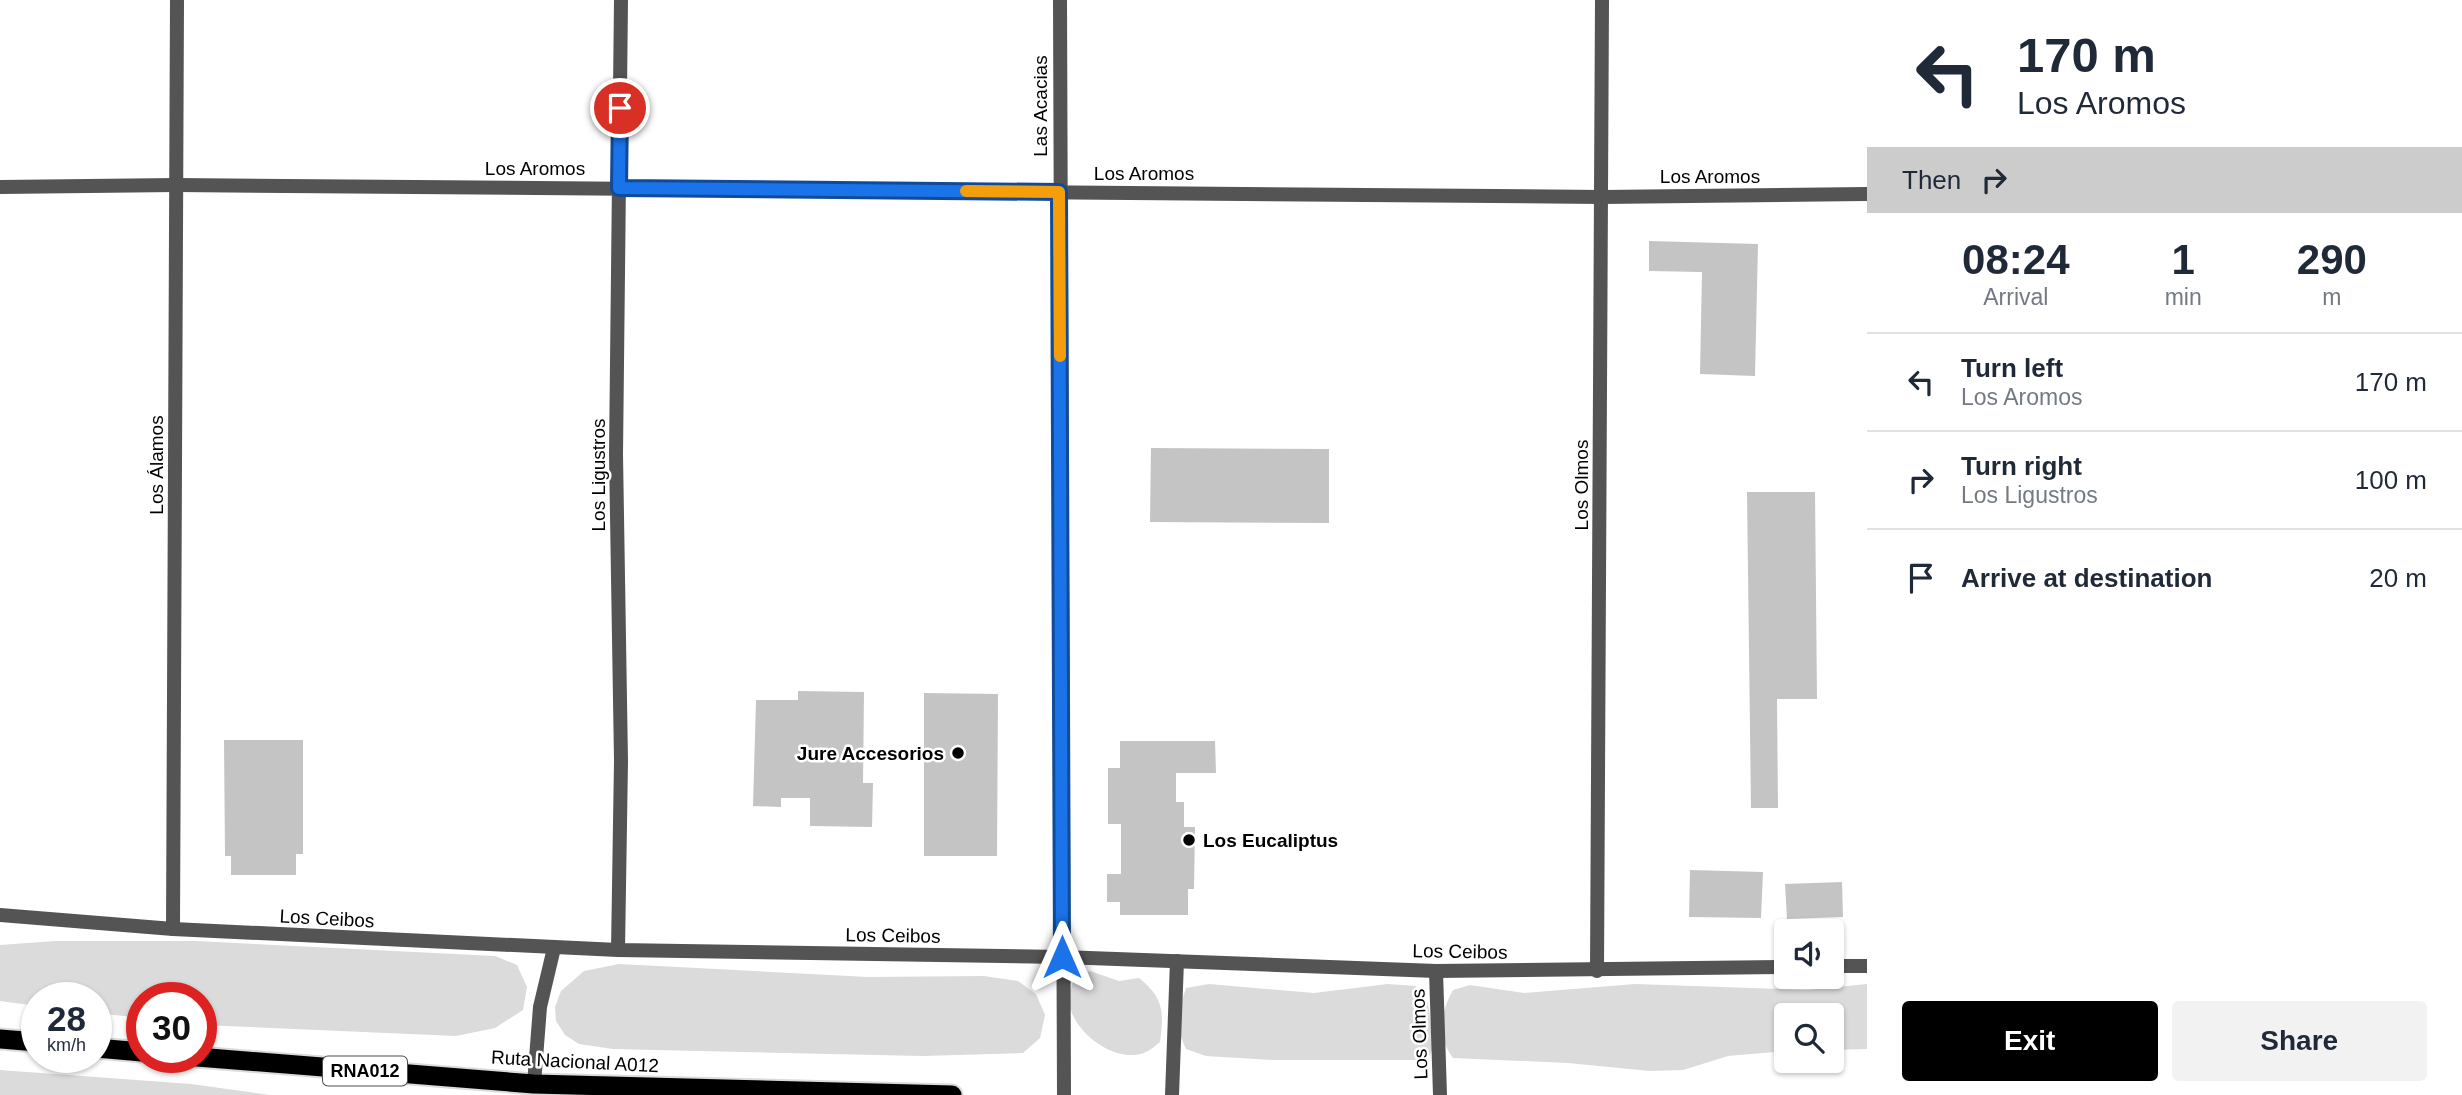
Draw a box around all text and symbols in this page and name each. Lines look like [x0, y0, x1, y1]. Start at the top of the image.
icon: left [1902, 28, 1993, 119]
text: 170 m [2017, 28, 2156, 82]
street label: Las Acacias [1030, 55, 1051, 157]
pin [590, 78, 650, 138]
text: Los Aromos [2017, 85, 2186, 121]
icon: arrive [601, 89, 639, 127]
street label: Los Aromos [485, 158, 585, 179]
icon: right [1975, 161, 2013, 199]
street label: Los Aromos [1094, 163, 1194, 184]
text: Then [1902, 165, 1961, 195]
street label: Los Aromos [1660, 166, 1760, 187]
text: 08:24 [1962, 236, 2070, 283]
text: 1 [2171, 236, 2195, 283]
text: 290 [2297, 236, 2367, 283]
text: Arrival [1983, 284, 2048, 310]
text: min [2165, 284, 2202, 310]
text: m [2322, 284, 2341, 310]
text: Turn left [1961, 353, 2063, 383]
icon: left [1902, 363, 1940, 401]
text: 170 m [2355, 367, 2427, 397]
text: Los Aromos [1961, 384, 2082, 410]
street label: Los Álamos [146, 415, 167, 515]
street label: Los Ligustros [588, 418, 609, 532]
street label: Los Olmos [1571, 440, 1592, 530]
text: Turn right [1961, 451, 2082, 481]
icon: right [1902, 461, 1940, 499]
text: 100 m [2355, 465, 2427, 495]
text: Los Ligustros [1961, 482, 2098, 508]
icon: arrive [1902, 559, 1940, 597]
text: Arrive at destination [1961, 563, 2212, 593]
text: 20 m [2369, 563, 2427, 593]
place label: Jure Accesorios [797, 743, 944, 764]
marker: Jure Accesorios [950, 745, 966, 761]
place label: Los Eucaliptus [1203, 830, 1338, 851]
marker: Los Eucaliptus [1181, 832, 1197, 848]
street label: Los Ceibos [279, 906, 375, 931]
map controls [1774, 919, 1844, 1073]
button: sound [1774, 919, 1844, 989]
position arrow [1025, 920, 1099, 994]
street label: Los Ceibos [845, 924, 941, 947]
street label: Los Ceibos [1412, 940, 1508, 963]
speed limit sign: 30 [126, 982, 217, 1073]
street label: Los Olmos [1407, 988, 1432, 1080]
text: 28 [47, 999, 86, 1038]
button: Exit [1902, 1001, 2158, 1081]
button: Share [2172, 1001, 2427, 1081]
button: search [1774, 1003, 1844, 1073]
text: km/h [47, 1035, 86, 1055]
street label: Ruta Nacional A012 [491, 1047, 659, 1076]
road number: RNA012 [323, 1056, 407, 1086]

